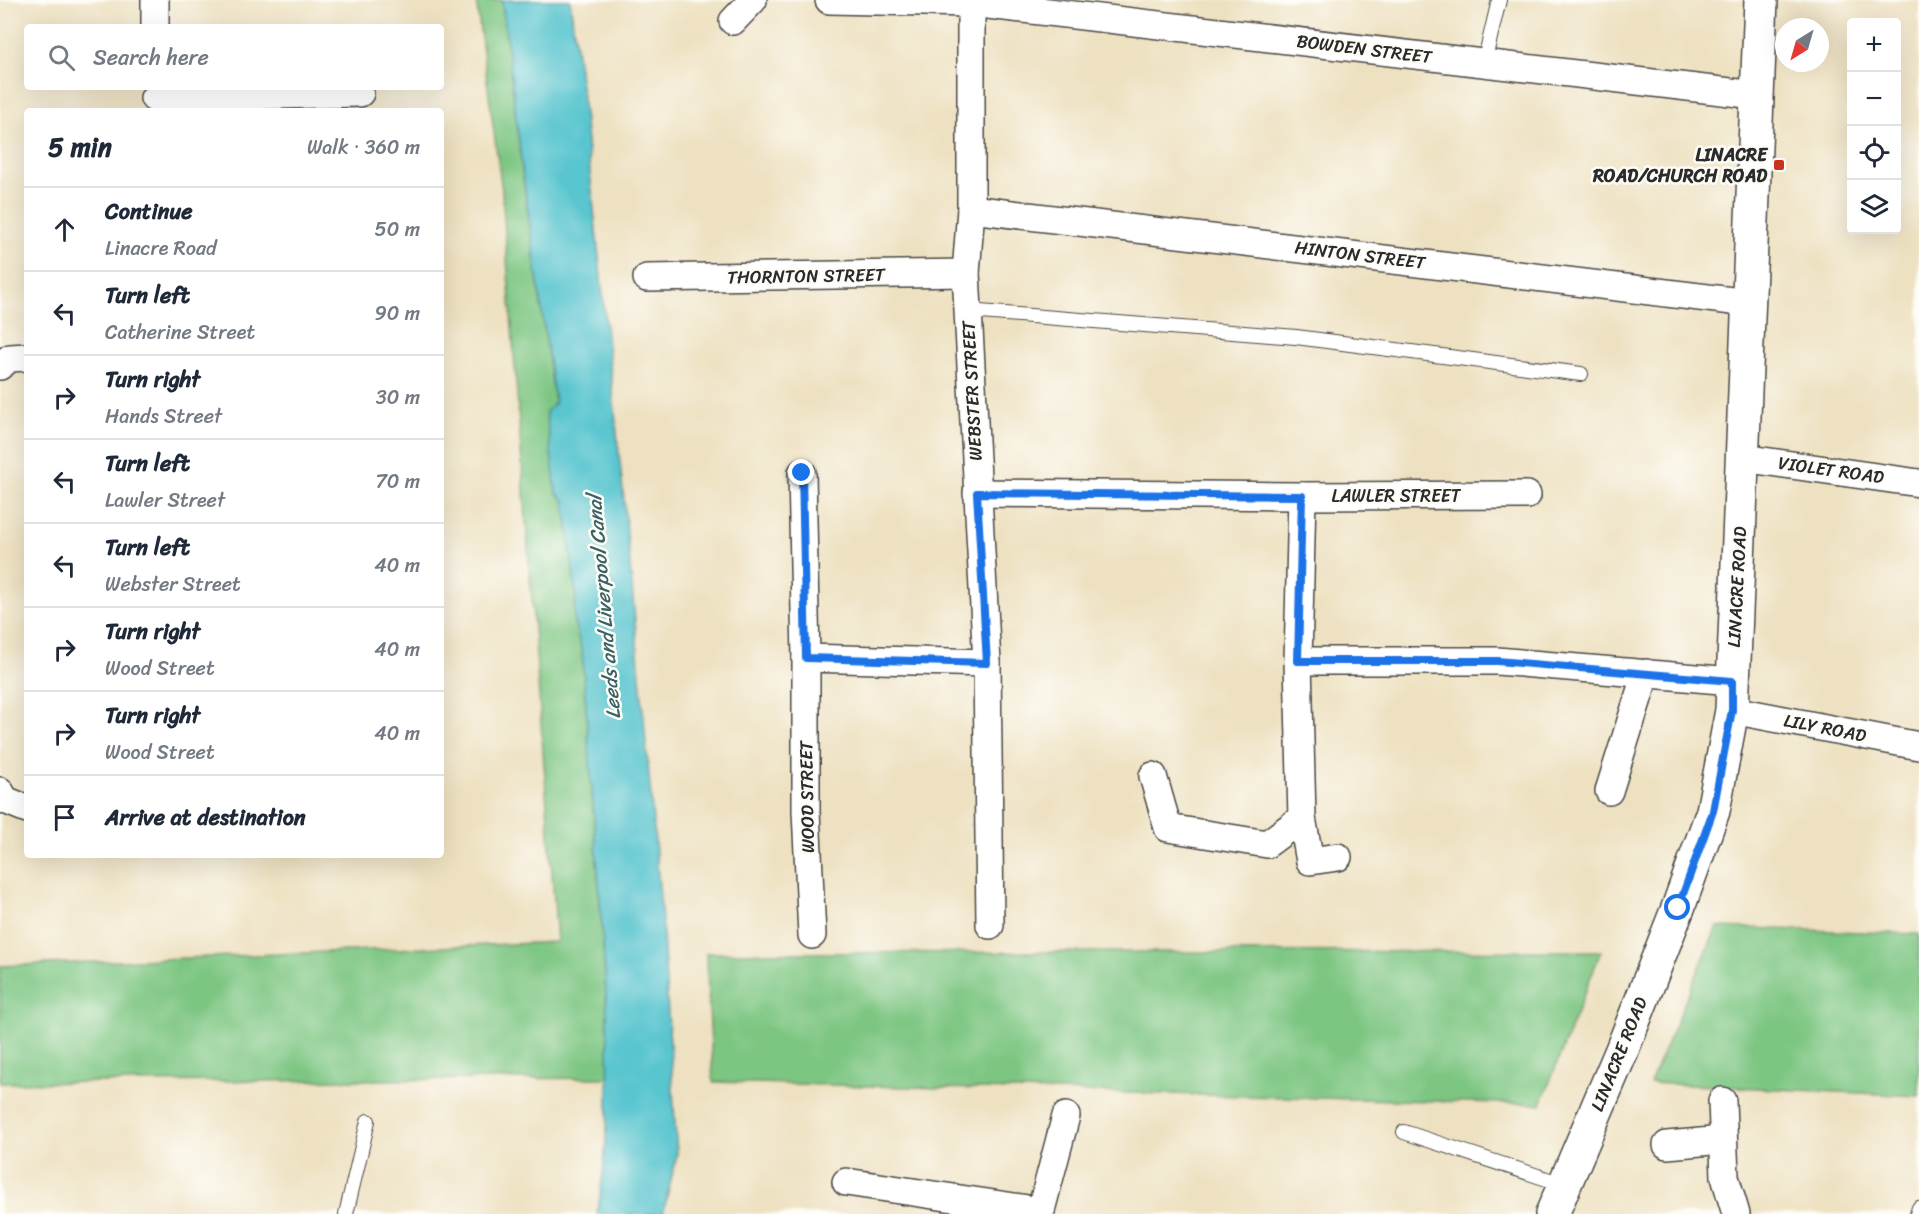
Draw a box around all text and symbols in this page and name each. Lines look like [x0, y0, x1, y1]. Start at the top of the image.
north arrow [1775, 18, 1829, 72]
map controls [1847, 18, 1901, 234]
button: + [1847, 18, 1901, 72]
search box [24, 24, 444, 90]
street label: BOWDEN STREET [1295, 25, 1435, 73]
text: Search here [93, 38, 209, 77]
icon: search [45, 41, 78, 74]
button: − [1847, 72, 1901, 126]
text: 5 min [48, 124, 112, 170]
button: locate [1847, 126, 1901, 180]
text: Walk · 360 m [307, 130, 420, 165]
place label: LINACRE ROAD/CHURCH ROAD [1592, 139, 1769, 192]
marker: LINACRE ROAD/CHURCH ROAD [1772, 158, 1786, 172]
button: layers [1847, 180, 1901, 234]
text: Continue [105, 192, 193, 231]
text: 50 m [375, 212, 420, 247]
icon: ahead [48, 213, 81, 246]
text: Linacre Road [105, 231, 216, 266]
street label: HINTON STREET [1293, 231, 1428, 279]
street label: THORNTON STREET [727, 259, 886, 293]
text: Turn left [105, 276, 190, 315]
text: 90 m [375, 296, 420, 331]
icon: left [48, 297, 81, 330]
text: Catherine Street [105, 315, 255, 350]
street label: WEBSTER STREET [952, 319, 992, 462]
text: Turn right [105, 360, 200, 399]
text: 30 m [376, 380, 420, 415]
icon: right [48, 381, 81, 414]
text: Hands Street [105, 399, 222, 434]
text: Turn left [105, 444, 190, 483]
street label: VIOLET ROAD [1776, 447, 1886, 493]
route end [788, 459, 814, 485]
text: 70 m [375, 464, 420, 499]
icon: left [48, 465, 81, 498]
street label: LAWLER STREET [1332, 480, 1462, 512]
text: Lawler Street [105, 483, 225, 518]
water label: Leeds and Liverpool Canal [576, 489, 631, 720]
street label: LINACRE ROAD [1718, 525, 1756, 648]
text: Turn left [105, 528, 190, 567]
text: 40 m [374, 548, 420, 583]
icon: left [48, 549, 81, 582]
text: Webster Street [105, 567, 241, 602]
text: Turn right [105, 612, 200, 651]
text: 40 m [374, 632, 420, 667]
icon: right [48, 633, 81, 666]
text: Wood Street [105, 651, 215, 686]
text: Turn right [105, 696, 200, 735]
street label: LILY ROAD [1781, 704, 1869, 752]
text: 40 m [374, 716, 420, 751]
icon: right [48, 717, 81, 750]
text: Wood Street [105, 735, 215, 770]
street label: WOOD STREET [790, 740, 824, 853]
text: Arrive at destination [105, 798, 306, 837]
icon: arrive [48, 801, 81, 834]
route start [1664, 894, 1690, 920]
street label: LINACRE ROAD [1581, 992, 1657, 1116]

